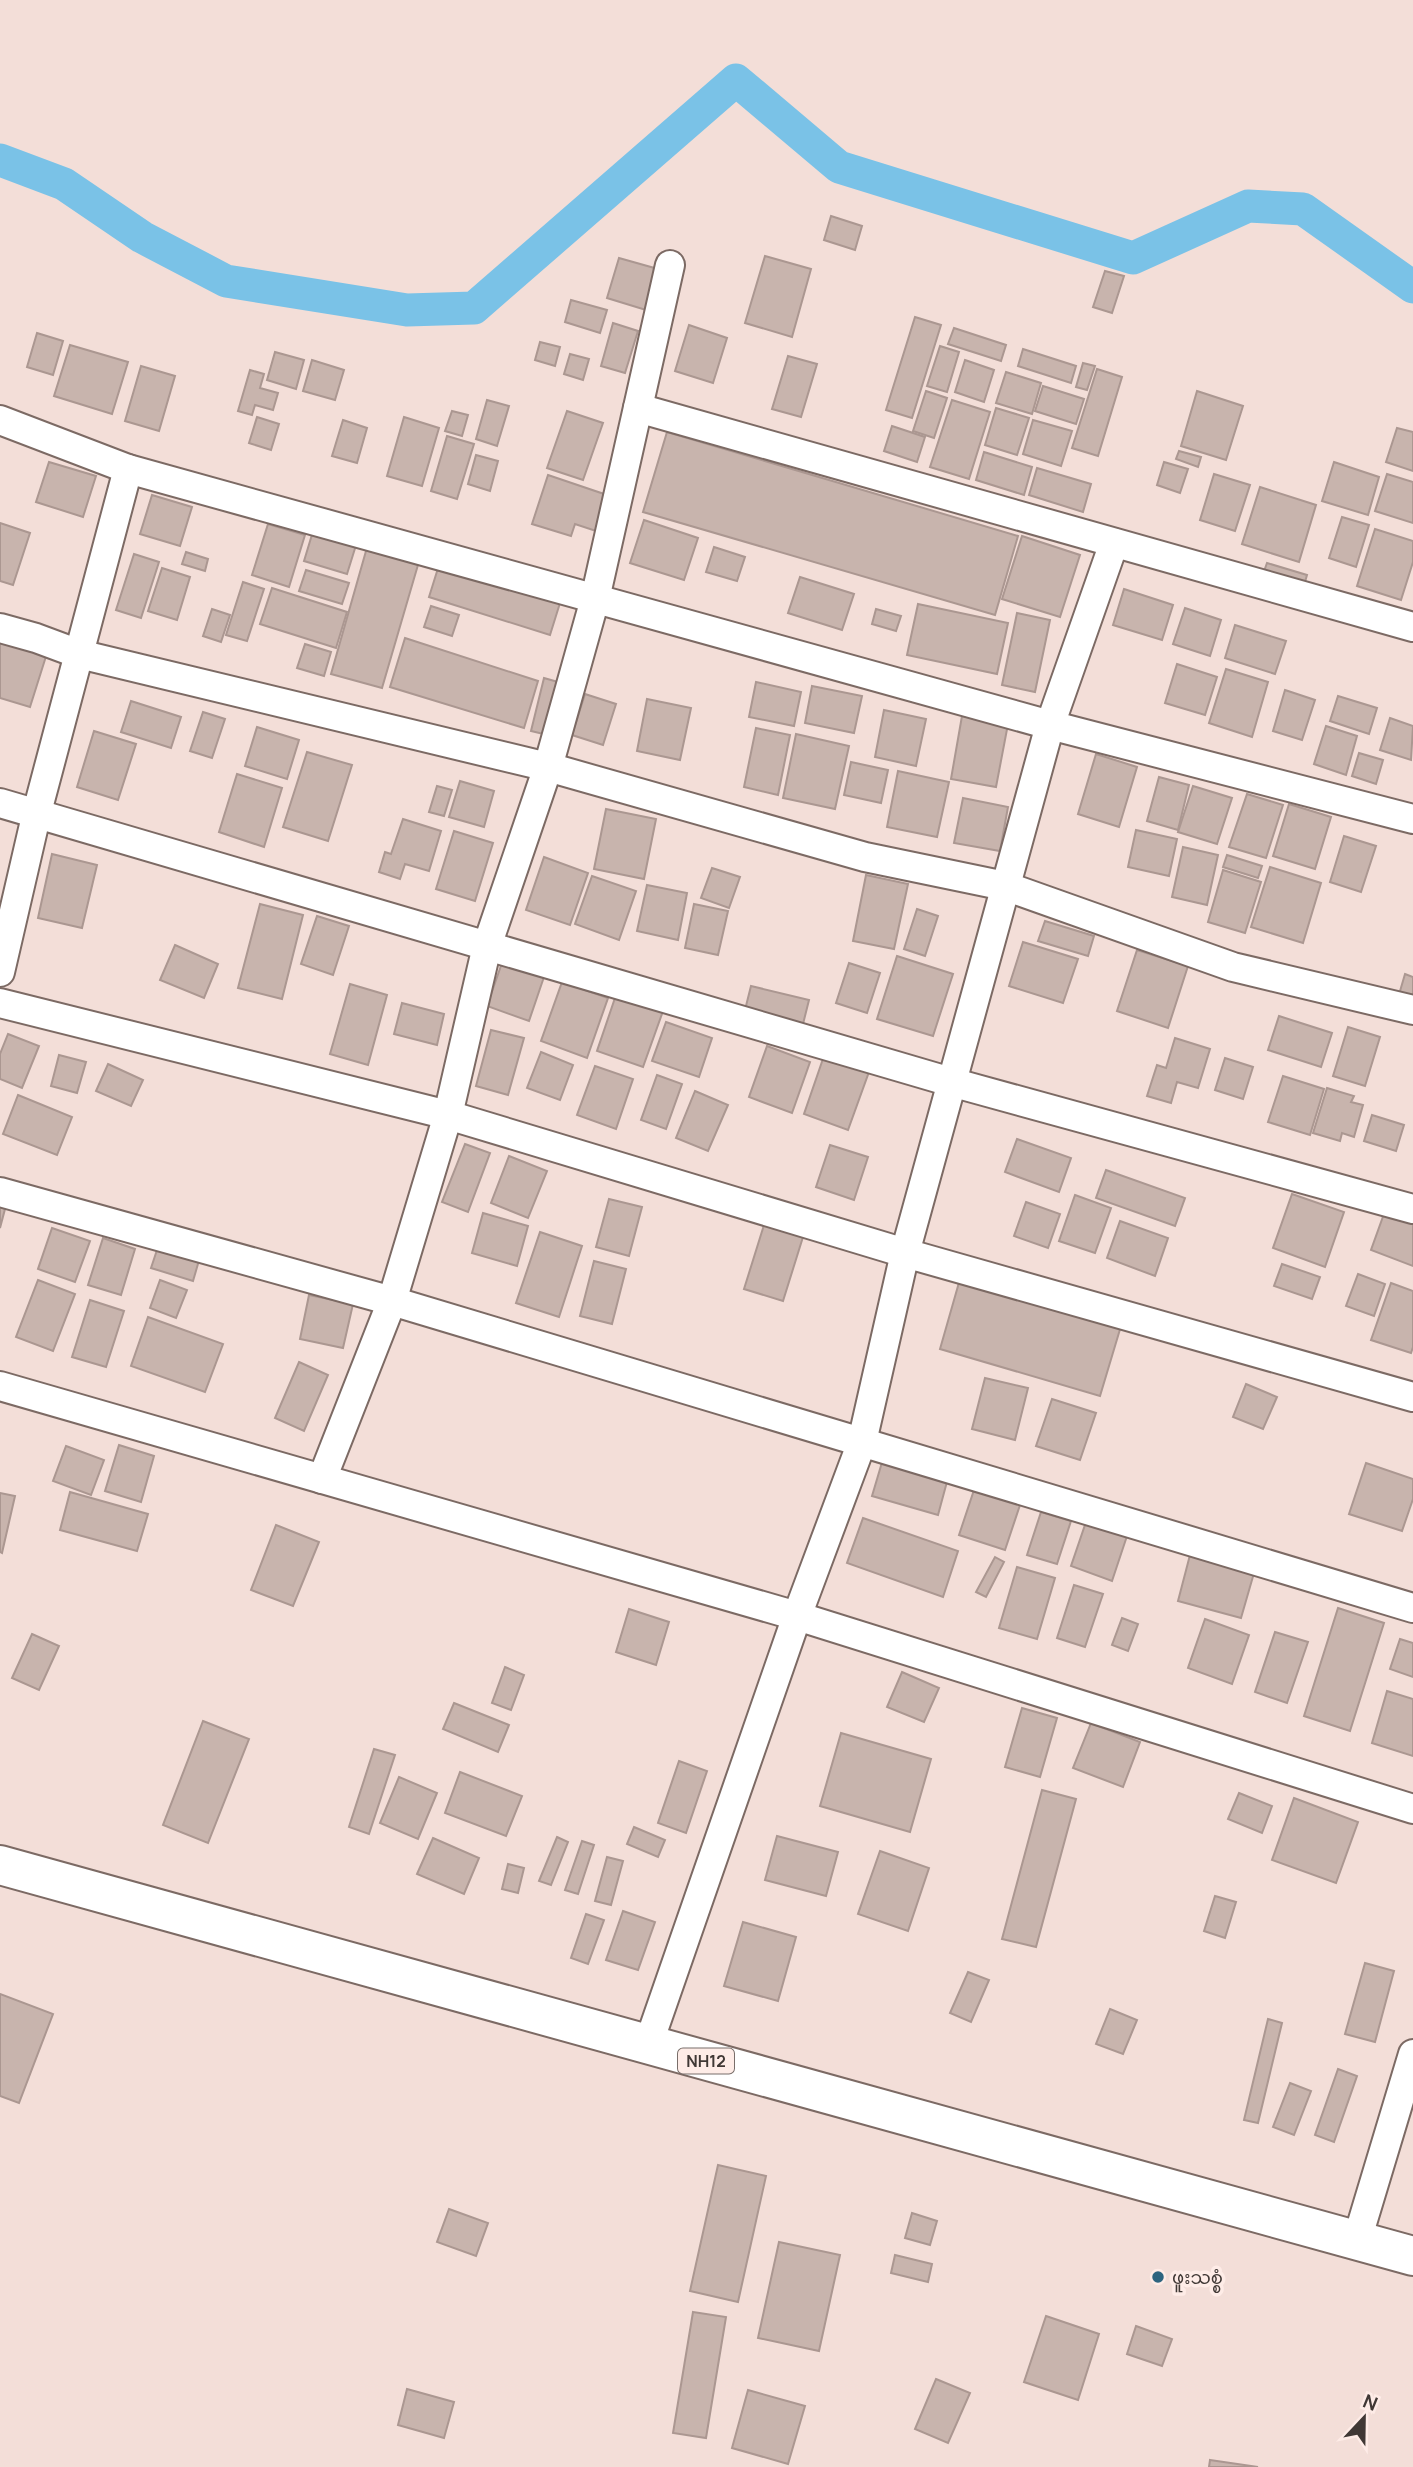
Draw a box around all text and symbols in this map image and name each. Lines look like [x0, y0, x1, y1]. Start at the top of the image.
road number: NH12 [678, 2048, 734, 2074]
place label: ဖူးသစ္စံ [1172, 2265, 1223, 2293]
marker: ဖူးသစ္စံ [1150, 2269, 1166, 2285]
north arrow [1329, 2383, 1399, 2453]
text: N [1359, 2388, 1382, 2417]

